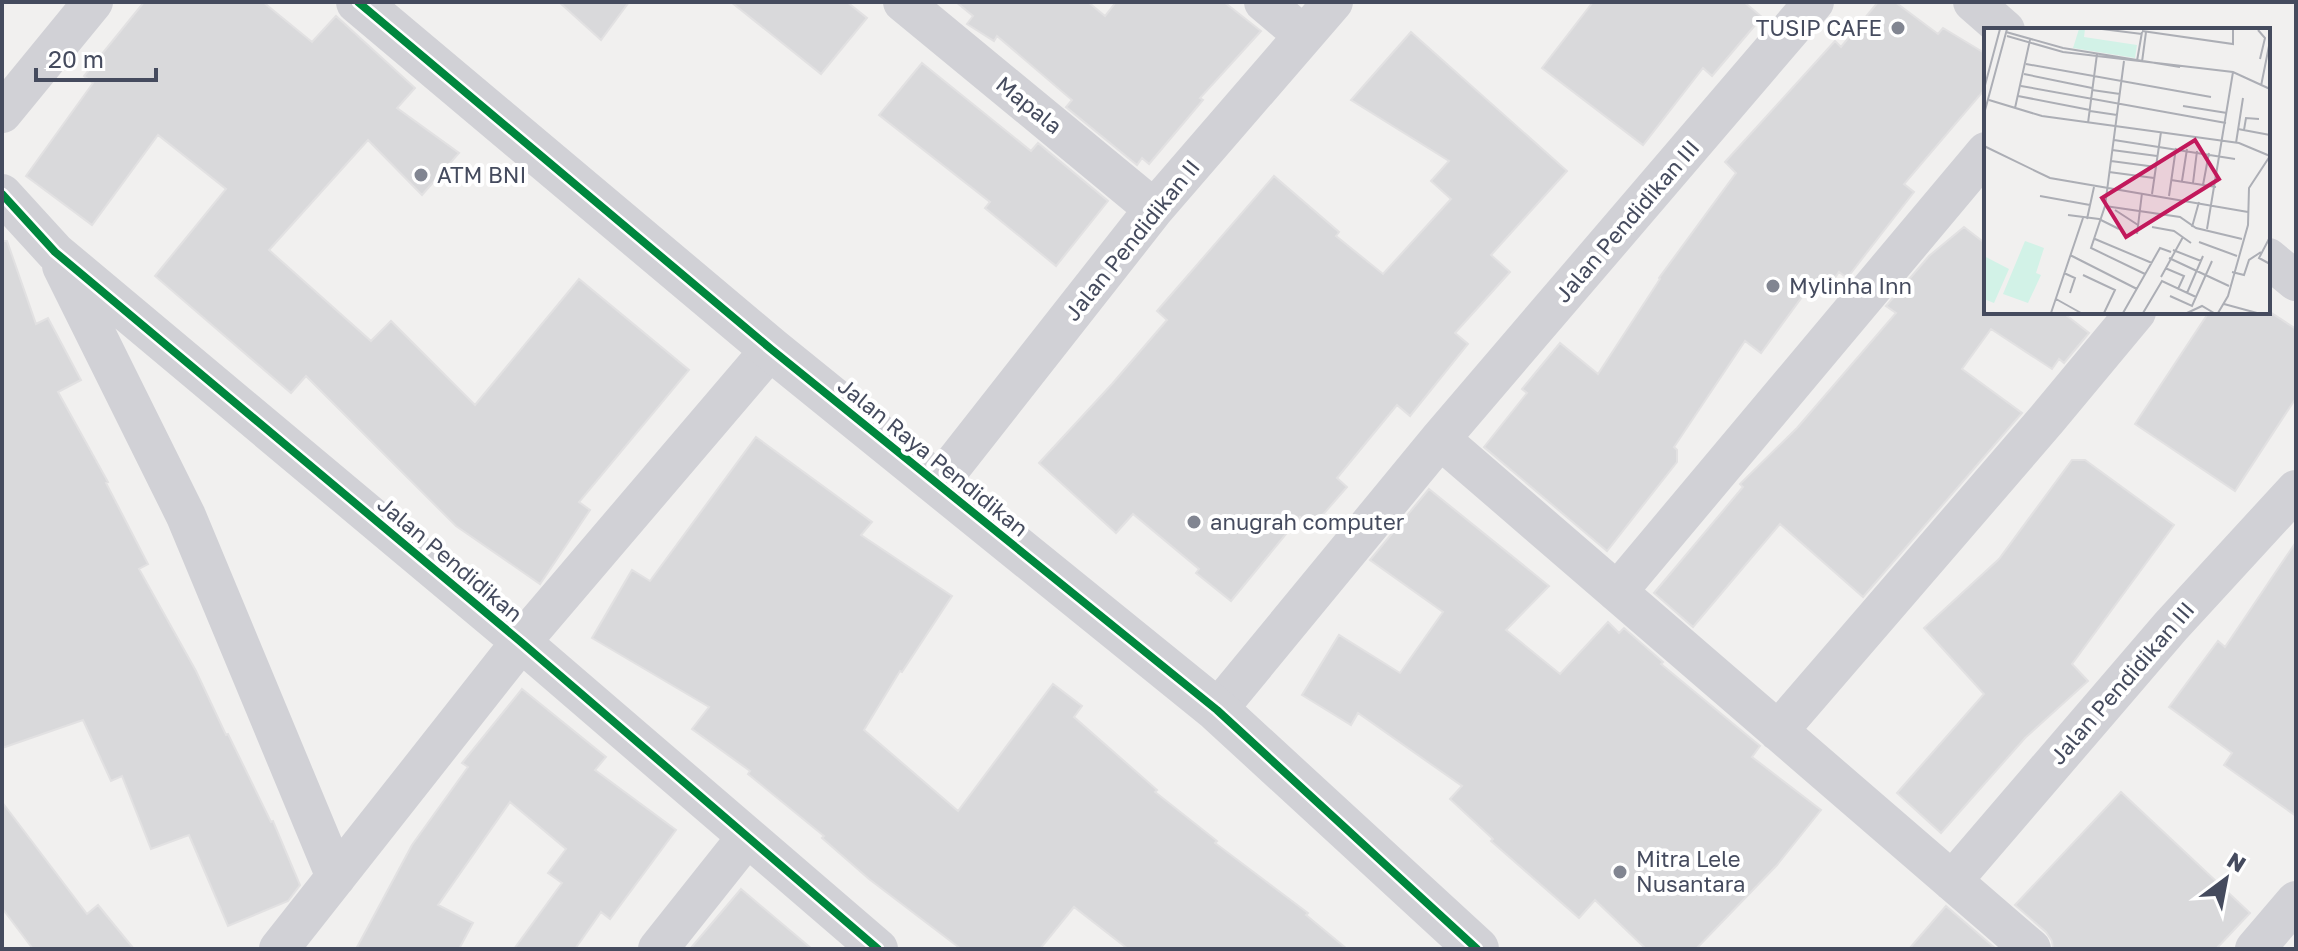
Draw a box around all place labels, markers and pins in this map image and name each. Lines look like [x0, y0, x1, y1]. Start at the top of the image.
place label: TUSIP CAFE [1756, 14, 1882, 41]
marker: TUSIP CAFE [1889, 19, 1907, 37]
place label: ATM BNI [437, 161, 526, 188]
marker: ATM BNI [412, 166, 430, 184]
place label: Mylinha Inn [1789, 272, 1912, 299]
marker: Mylinha Inn [1764, 277, 1782, 295]
place label: anugrah computer [1210, 508, 1405, 535]
marker: anugrah computer [1185, 513, 1203, 531]
place label: Mitra Lele Nusantara [1636, 845, 1745, 897]
marker: Mitra Lele Nusantara [1611, 863, 1629, 881]

